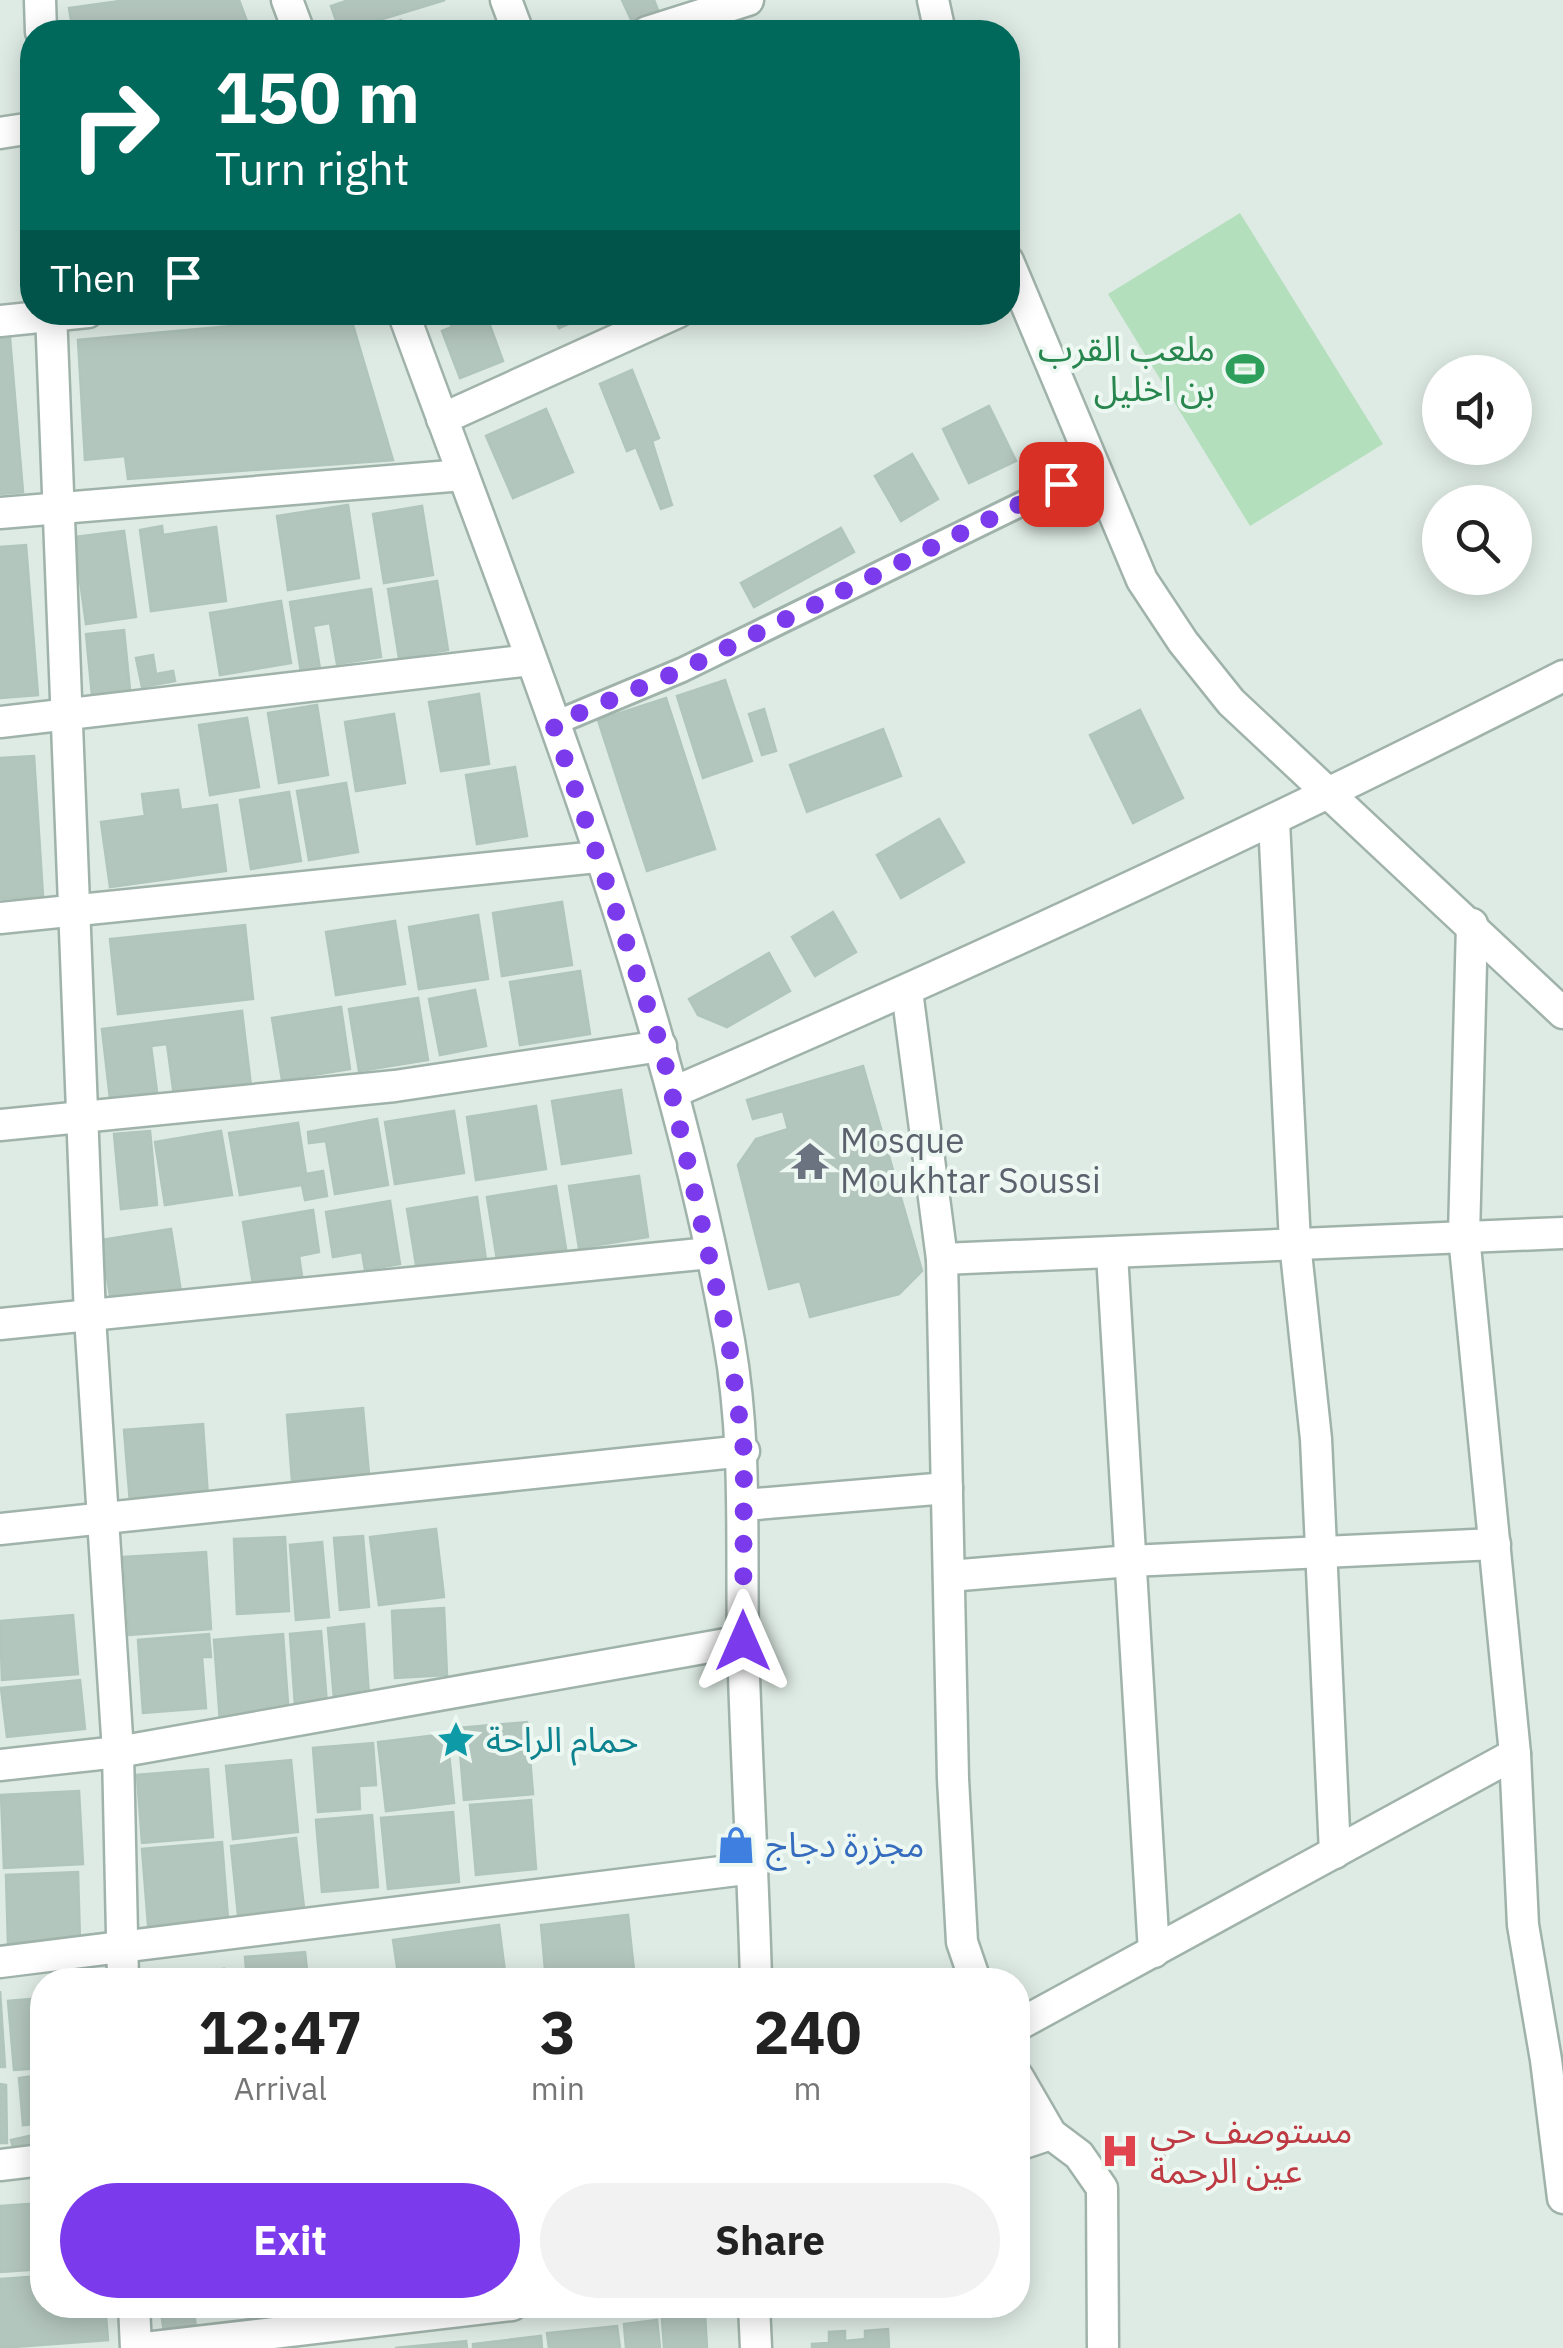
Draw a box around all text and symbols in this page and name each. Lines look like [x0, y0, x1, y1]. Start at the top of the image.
text: 150 m [215, 51, 420, 142]
icon: right [50, 60, 180, 190]
text: Turn right [215, 139, 410, 197]
icon: arrive [156, 250, 211, 305]
text: Then [50, 253, 136, 302]
place label: ملعب القرب بن اخليل [1038, 325, 1215, 411]
sports icon: ملعب القرب بن اخليل [1224, 348, 1266, 390]
map controls [1422, 355, 1532, 595]
button: sound [1422, 355, 1532, 465]
pin [1019, 442, 1104, 527]
icon: arrive [1034, 457, 1089, 512]
button: search [1422, 485, 1532, 595]
place label: Mosque Moukhtar Soussi [840, 1117, 1101, 1203]
temple icon: Mosque Moukhtar Soussi [789, 1140, 831, 1182]
position arrow [691, 1589, 795, 1693]
place label: حمام الراحة [486, 1716, 639, 1766]
place icon: حمام الراحة [435, 1719, 477, 1761]
place label: مجزرة دجاج [766, 1821, 924, 1871]
shop icon: مجزرة دجاج [715, 1824, 757, 1866]
text: 12:47 [199, 1992, 362, 2071]
text: 3 [540, 1992, 576, 2071]
text: 240 [753, 1992, 861, 2071]
text: Arrival [234, 2067, 327, 2109]
text: min [531, 2067, 585, 2109]
text: m [794, 2067, 821, 2109]
place label: مستوصف حي عين الرحمة [1150, 2107, 1352, 2193]
hospital icon: مستوصف حي عين الرحمة [1099, 2130, 1141, 2172]
button: Exit [60, 2183, 520, 2298]
button: Share [540, 2183, 1000, 2298]

